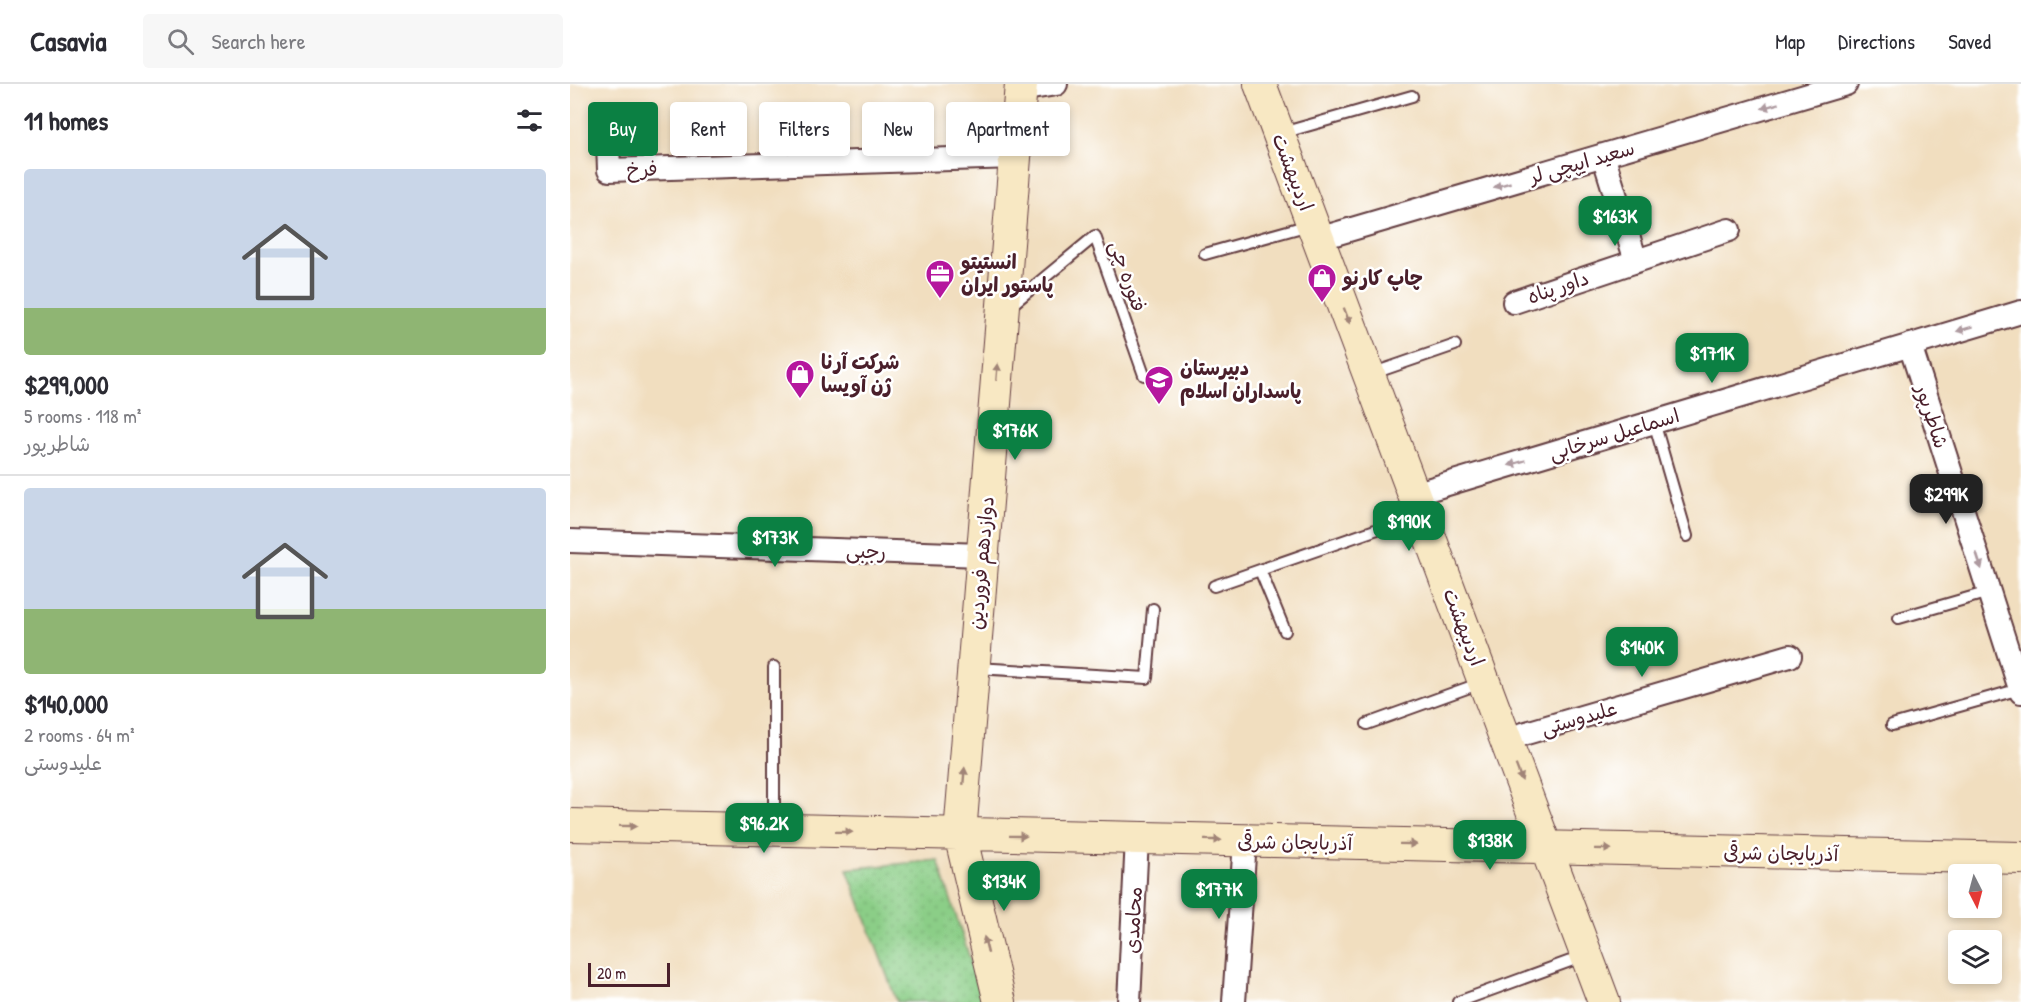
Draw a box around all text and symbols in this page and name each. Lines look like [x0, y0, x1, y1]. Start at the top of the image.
search box [143, 14, 563, 68]
text: Casavia [30, 22, 107, 60]
icon: search [164, 25, 197, 58]
text: Search here [212, 26, 306, 56]
text: Map [1775, 27, 1805, 56]
text: Directions [1838, 27, 1915, 56]
text: Saved [1948, 27, 1991, 56]
chip: Buy [588, 102, 658, 156]
chip: Rent [670, 102, 747, 156]
chip: Filters [759, 102, 850, 156]
chip: New [862, 102, 934, 156]
chip: Apartment [946, 102, 1070, 156]
one-way arrow [1760, 102, 1778, 111]
text: 11 homes [24, 103, 108, 138]
icon: filters [513, 104, 546, 137]
street label: اردیبهشت [1266, 129, 1321, 214]
street label: سعید ایپچی لر [1524, 134, 1638, 190]
street label: فرخ [626, 154, 658, 184]
one-way arrow [1493, 181, 1511, 190]
pin: $163K [1573, 196, 1657, 247]
text: $163K [1593, 202, 1637, 229]
icon: home [231, 208, 339, 316]
street label: فتوره چی [1104, 237, 1153, 315]
place label: انستیتو پاستور ایران [959, 248, 1053, 298]
office icon: انستیتو پاستور ایران [924, 258, 956, 300]
shop icon: چاپ کارنو [1306, 262, 1338, 304]
street label: داور پناه [1523, 263, 1592, 310]
place label: چاپ کارنو [1341, 264, 1423, 291]
one-way arrow [1342, 307, 1352, 325]
one-way arrow [1956, 325, 1974, 334]
pin: $171K [1670, 333, 1754, 384]
text: $171K [1689, 339, 1735, 366]
place label: شرکت آرنا ژن آویسا [821, 348, 900, 398]
place label: دبیرستان پاسداران اسلام [1180, 354, 1302, 406]
shop icon: شرکت آرنا ژن آویسا [784, 358, 816, 400]
one-way arrow [992, 363, 1002, 382]
school or university icon: دبیرستان پاسداران اسلام [1143, 364, 1175, 406]
text: $299,000 [24, 367, 109, 402]
street label: شاطرپور [1909, 379, 1956, 451]
street label: اسماعیل سرخابی [1545, 401, 1682, 466]
text: 5 rooms · 118 m² [24, 402, 141, 429]
pin: $176K [973, 410, 1057, 461]
text: $176K [992, 416, 1038, 443]
text: شاطرپور [24, 430, 90, 457]
one-way arrow [1508, 459, 1526, 468]
pin: $299K [1904, 474, 1988, 525]
text: $299K [1924, 480, 1968, 507]
street label: دوازدهم فروردین [961, 495, 1003, 631]
pin: $190K [1367, 501, 1451, 552]
text: $190K [1387, 507, 1431, 534]
pin: $173K [733, 517, 817, 568]
text: $173K [752, 523, 798, 550]
icon: home [231, 527, 339, 635]
street label: رجبی [846, 536, 886, 565]
one-way arrow [1975, 552, 1984, 570]
street label: اردیبهشت [1437, 584, 1492, 669]
pin: $140K [1600, 627, 1684, 678]
text: $140K [1620, 633, 1664, 660]
text: $140,000 [24, 686, 108, 721]
street label: علیدوستی [1538, 694, 1620, 741]
text: 2 rooms · 64 m² [24, 721, 135, 748]
text: علیدوستی [24, 749, 102, 776]
one-way arrow [1514, 765, 1524, 783]
one-way arrow [960, 766, 969, 785]
pin: $96.2K [715, 803, 813, 854]
text: $96.2K [739, 809, 789, 836]
pin: $138K [1448, 820, 1532, 871]
one-way arrow [619, 822, 638, 831]
text: $138K [1467, 826, 1513, 853]
one-way arrow [835, 827, 854, 836]
street label: آذربایجان شرقی [1237, 827, 1354, 856]
one-way arrow [1009, 831, 1028, 840]
one-way arrow [1204, 835, 1223, 845]
street label: آذربایجان شرقی [1723, 838, 1840, 867]
one-way arrow [1398, 840, 1417, 849]
one-way arrow [1593, 844, 1612, 854]
pin: $134K [962, 861, 1046, 912]
north arrow [1948, 864, 2002, 918]
map controls [1948, 864, 2002, 984]
text: $134K [982, 867, 1026, 894]
pin: $177K [1177, 869, 1261, 920]
text: $177K [1195, 875, 1243, 902]
street label: محامدی [1117, 886, 1148, 954]
button: layers [1948, 930, 2002, 984]
one-way arrow [981, 936, 991, 954]
scale bar [588, 960, 670, 988]
text: 20 m [597, 962, 626, 984]

